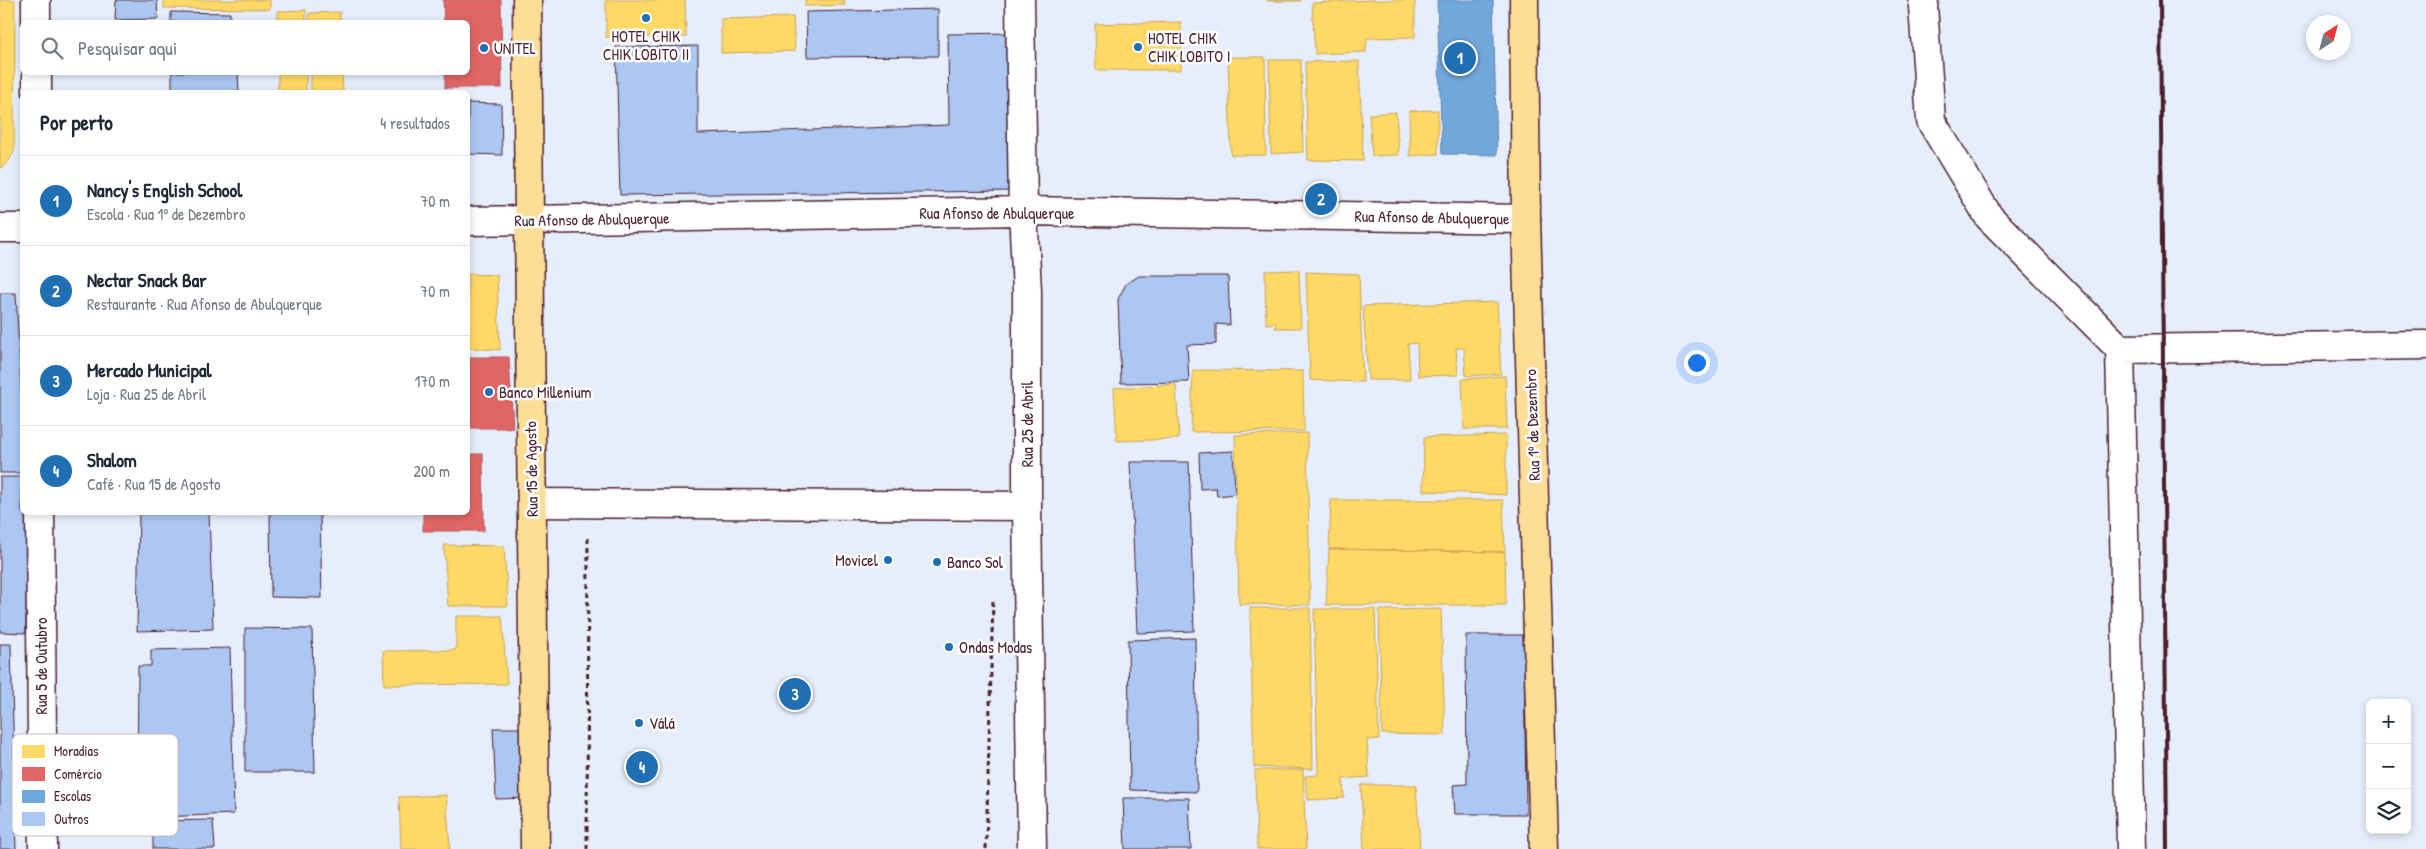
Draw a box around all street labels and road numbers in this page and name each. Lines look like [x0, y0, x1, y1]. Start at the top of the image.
street label: Rua Afonso de Abulquerque [920, 202, 1075, 224]
street label: Rua Afonso de Abulquerque [1354, 205, 1510, 229]
street label: Rua Afonso de Abulquerque [514, 207, 670, 231]
street label: Rua 1º de Dezembro [1519, 368, 1545, 481]
street label: Rua 25 de Abril [1016, 380, 1038, 467]
street label: Rua 15 de Agosto [519, 420, 543, 517]
street label: Rua 5 de Outubro [30, 617, 52, 714]

